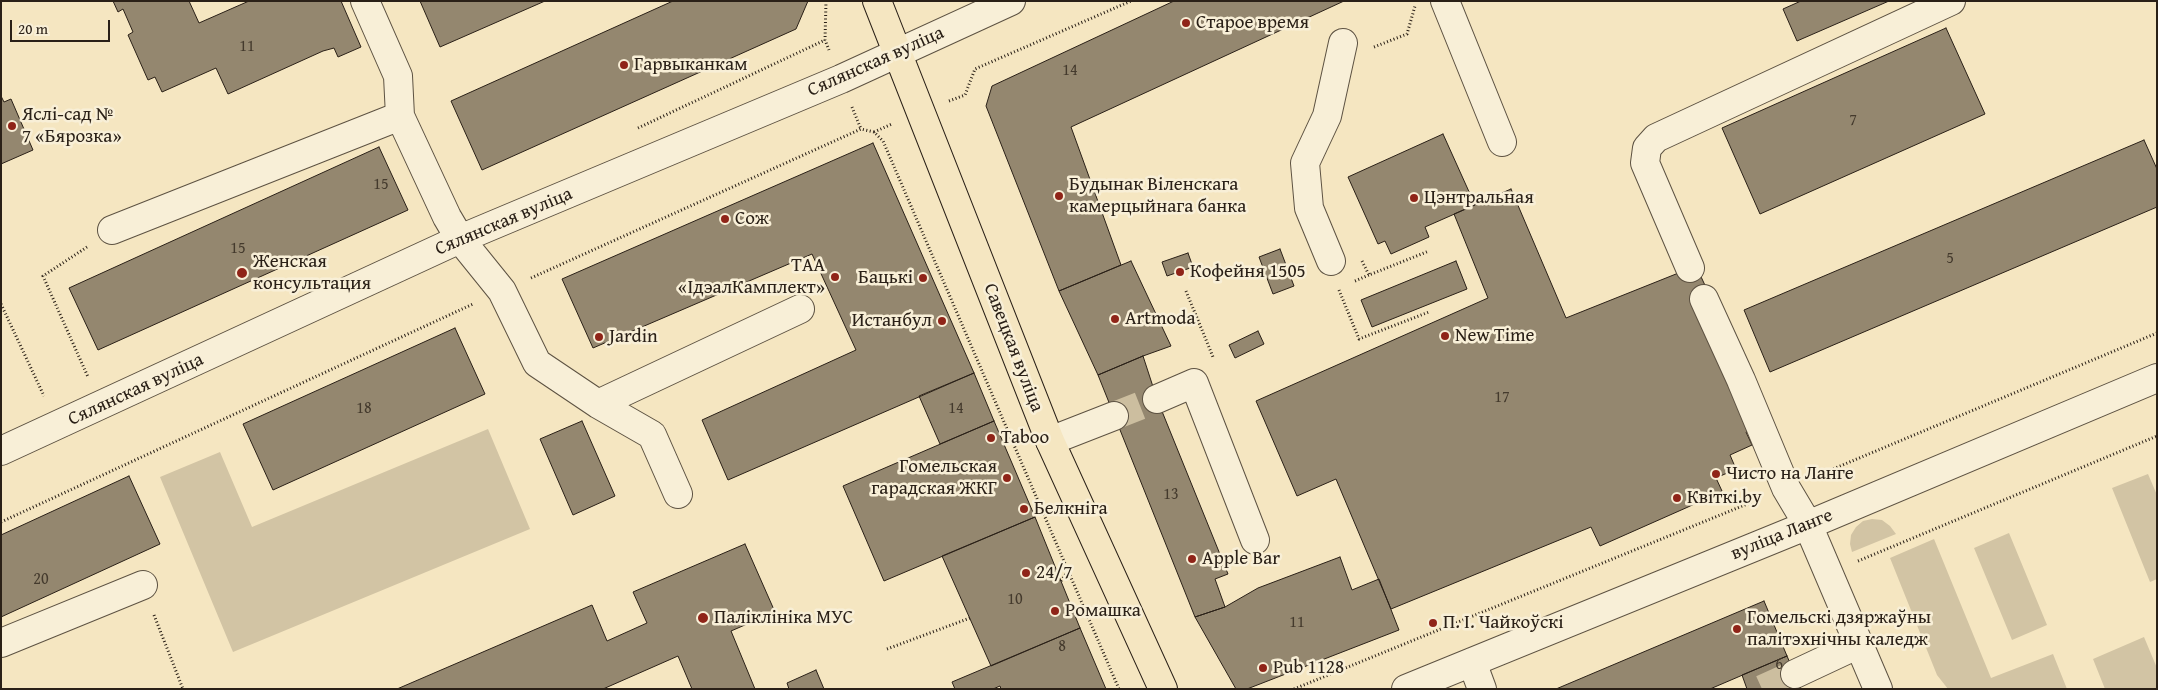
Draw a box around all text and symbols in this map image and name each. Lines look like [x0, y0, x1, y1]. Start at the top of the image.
scale bar [12, 10, 112, 42]
place label: Старое время [1196, 12, 1309, 34]
marker: Старое время [1180, 17, 1192, 29]
text: 20 m [18, 18, 48, 39]
street label: Сялянская вуліца [804, 22, 948, 102]
house number: 11 [239, 37, 255, 57]
place label: Гарвыканкам [634, 54, 748, 76]
marker: Гарвыканкам [618, 59, 630, 71]
house number: 14 [1062, 61, 1078, 81]
place label: Яслі-сад № 7 «Бярозка» [22, 104, 122, 148]
house number: 7 [1849, 111, 1857, 131]
marker: Яслі-сад № 7 «Бярозка» [6, 120, 18, 132]
place label: Будынак Віленскага камерцыйнага банка [1069, 174, 1246, 218]
house number: 15 [373, 175, 389, 195]
street label: Сялянская вуліца [432, 183, 576, 261]
place label: Цэнтральная [1424, 187, 1534, 209]
marker: Будынак Віленскага камерцыйнага банка [1053, 190, 1065, 202]
marker: Цэнтральная [1408, 192, 1420, 204]
place label: Сож [735, 208, 769, 230]
marker: Сож [719, 213, 731, 225]
house number: 15 [230, 239, 246, 259]
house number: 5 [1946, 249, 1954, 269]
place label: Женская консультация [253, 251, 371, 295]
place label: ТАА «ІдэалКамплект» [678, 255, 825, 299]
place label: Кофейня 1505 [1190, 261, 1306, 283]
marker: Женская консультация [235, 266, 249, 280]
marker: Кофейня 1505 [1174, 266, 1186, 278]
place label: Бацькі [858, 267, 913, 289]
marker: ТАА «ІдэалКамплект» [829, 271, 841, 283]
marker: Бацькі [917, 272, 929, 284]
street label: Савецкая вуліца [978, 281, 1048, 415]
place label: Artmoda [1125, 308, 1195, 330]
place label: Истанбул [852, 310, 932, 332]
marker: Artmoda [1109, 313, 1121, 325]
marker: Истанбул [936, 315, 948, 327]
place label: New Time [1455, 325, 1534, 347]
place label: Jardin [609, 326, 658, 348]
marker: New Time [1439, 330, 1451, 342]
marker: Jardin [593, 331, 605, 343]
street label: Сялянская вуліца [65, 349, 207, 431]
house number: 17 [1494, 388, 1510, 408]
house number: 18 [356, 399, 372, 419]
house number: 14 [948, 399, 964, 419]
place label: Taboo [1001, 427, 1049, 449]
marker: Taboo [985, 432, 997, 444]
place label: Гомельская гарадская ЖКГ [871, 456, 997, 500]
place label: Чисто на Ланге [1726, 463, 1854, 485]
marker: Чисто на Ланге [1710, 468, 1722, 480]
marker: Гомельская гарадская ЖКГ [1001, 472, 1013, 484]
house number: 13 [1163, 485, 1179, 505]
place label: Квiткi.by [1687, 487, 1762, 509]
marker: Квiткi.by [1671, 492, 1683, 504]
place label: Белкніга [1034, 498, 1108, 520]
marker: Белкніга [1018, 503, 1030, 515]
street label: вуліца Ланге [1728, 504, 1836, 566]
place label: Apple Bar [1202, 548, 1280, 570]
marker: Apple Bar [1186, 553, 1198, 565]
place label: 24/7 [1036, 562, 1072, 584]
marker: 24/7 [1020, 567, 1032, 579]
house number: 20 [33, 570, 49, 590]
house number: 10 [1007, 590, 1023, 610]
place label: Ромашка [1065, 600, 1141, 622]
marker: Ромашка [1049, 605, 1061, 617]
place label: Паліклініка МУС [714, 607, 853, 629]
place label: Гомельскі дзяржаўны палітэхнічны каледж [1747, 607, 1931, 651]
marker: Паліклініка МУС [696, 611, 710, 625]
place label: П. І. Чайкоўскі [1443, 612, 1564, 634]
house number: 11 [1289, 613, 1305, 633]
marker: П. І. Чайкоўскі [1427, 617, 1439, 629]
marker: Гомельскі дзяржаўны палітэхнічны каледж [1731, 623, 1743, 635]
house number: 8 [1058, 637, 1066, 657]
house number: 6 [1775, 655, 1783, 675]
place label: Pub 1128 [1273, 657, 1344, 679]
marker: Pub 1128 [1257, 662, 1269, 674]

